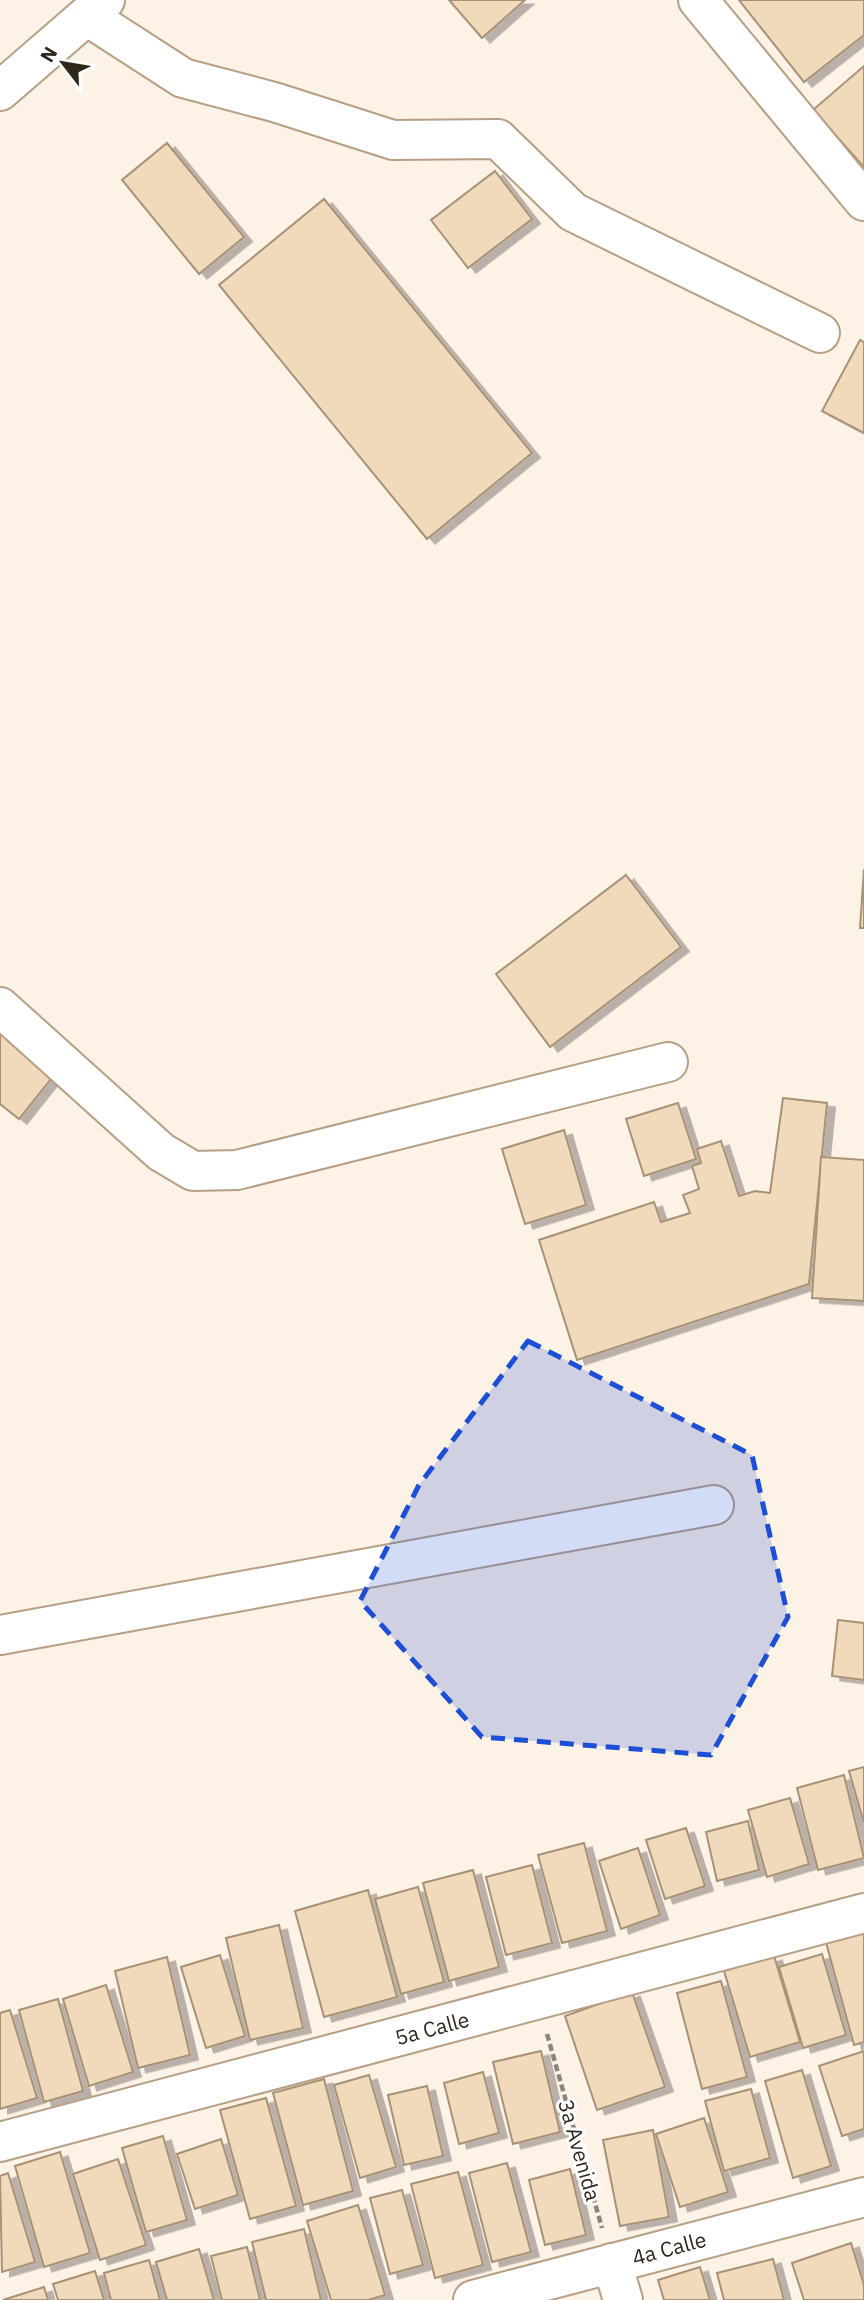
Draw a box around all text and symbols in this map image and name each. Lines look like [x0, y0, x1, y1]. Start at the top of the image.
north arrow [28, 28, 98, 98]
text: N [35, 42, 62, 66]
street label: 5a Calle [392, 2005, 472, 2051]
street label: 3a Avenida [552, 2096, 608, 2204]
street label: 4a Calle [629, 2225, 709, 2271]

